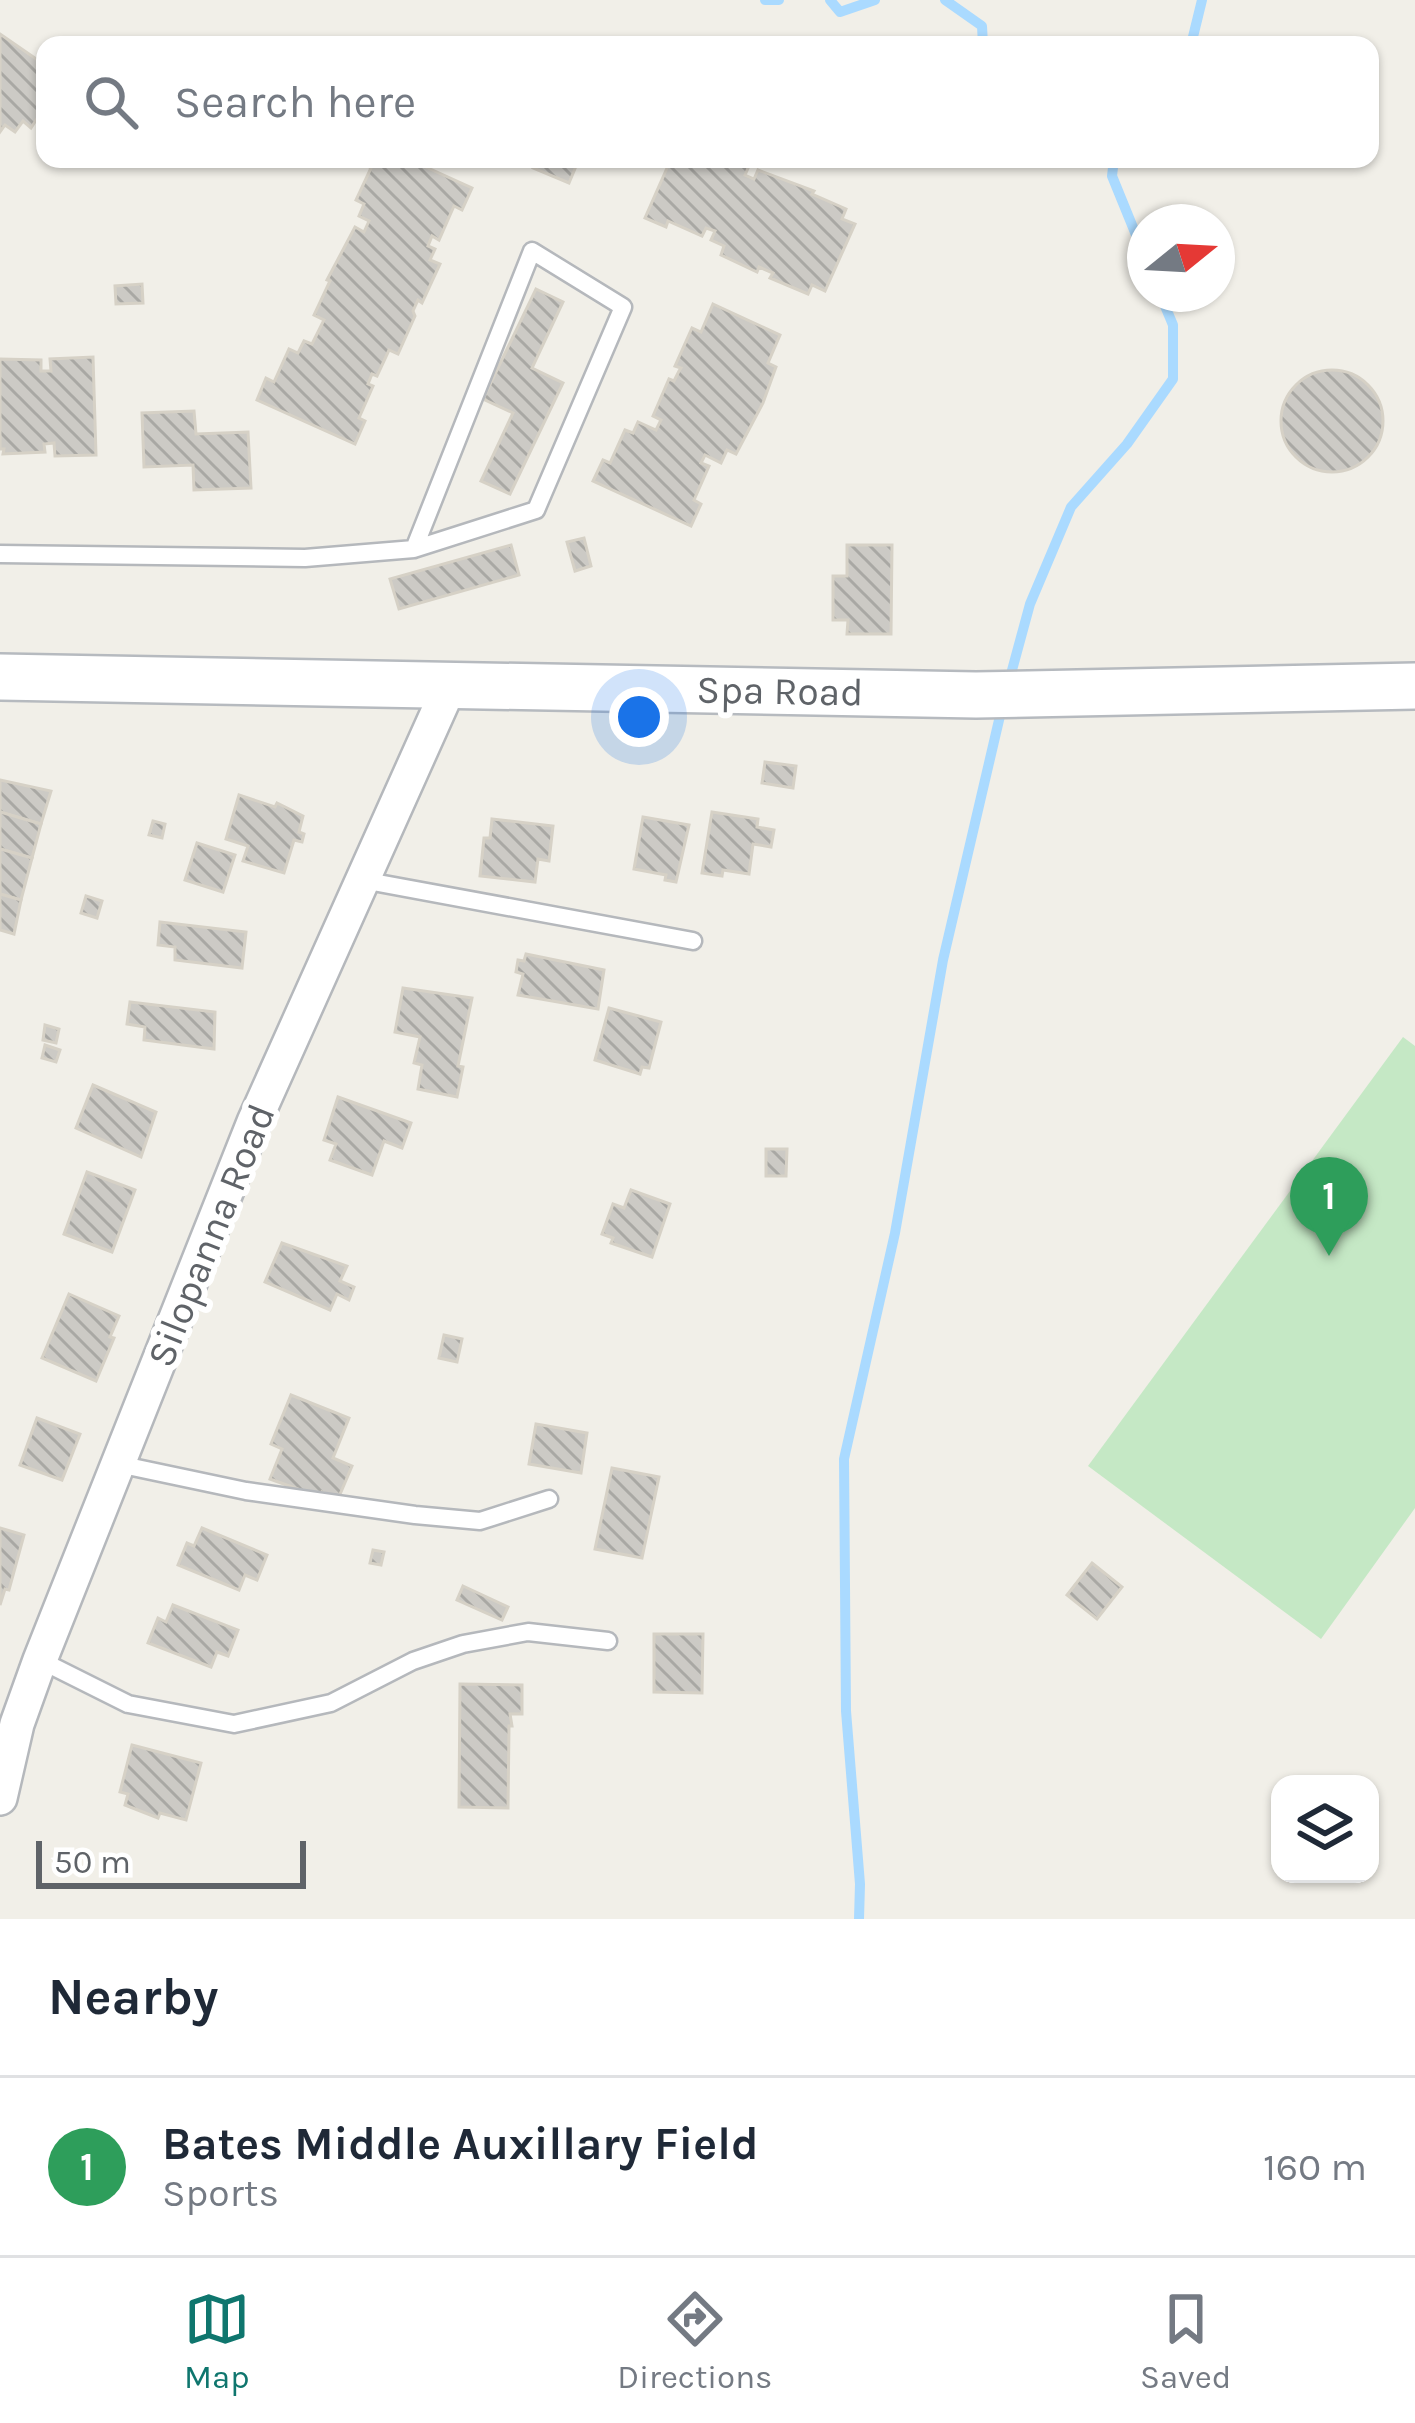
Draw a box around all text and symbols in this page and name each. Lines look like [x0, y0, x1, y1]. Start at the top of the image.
search box [36, 36, 1379, 168]
icon: search [78, 69, 144, 135]
text: Search here [174, 76, 416, 128]
north arrow [1127, 204, 1235, 312]
street label: Spa Road [696, 667, 864, 715]
your location [609, 687, 669, 747]
street label: Silopanna Road [137, 1097, 285, 1373]
pin: 1 [1290, 1157, 1368, 1256]
map controls [1271, 1775, 1379, 1883]
button: layers [1271, 1775, 1379, 1883]
scale bar [36, 1835, 306, 1888]
text: 50 m [54, 1843, 131, 1881]
text: Nearby [48, 1967, 218, 2027]
text: Bates Middle Auxillary Field [162, 2118, 759, 2170]
text: 1 [80, 2144, 94, 2190]
text: 160 m [1263, 2144, 1367, 2190]
text: Sports [162, 2170, 279, 2216]
tab: Map [184, 2286, 250, 2396]
tab: Directions [617, 2286, 772, 2396]
tab: Saved [1140, 2286, 1231, 2396]

